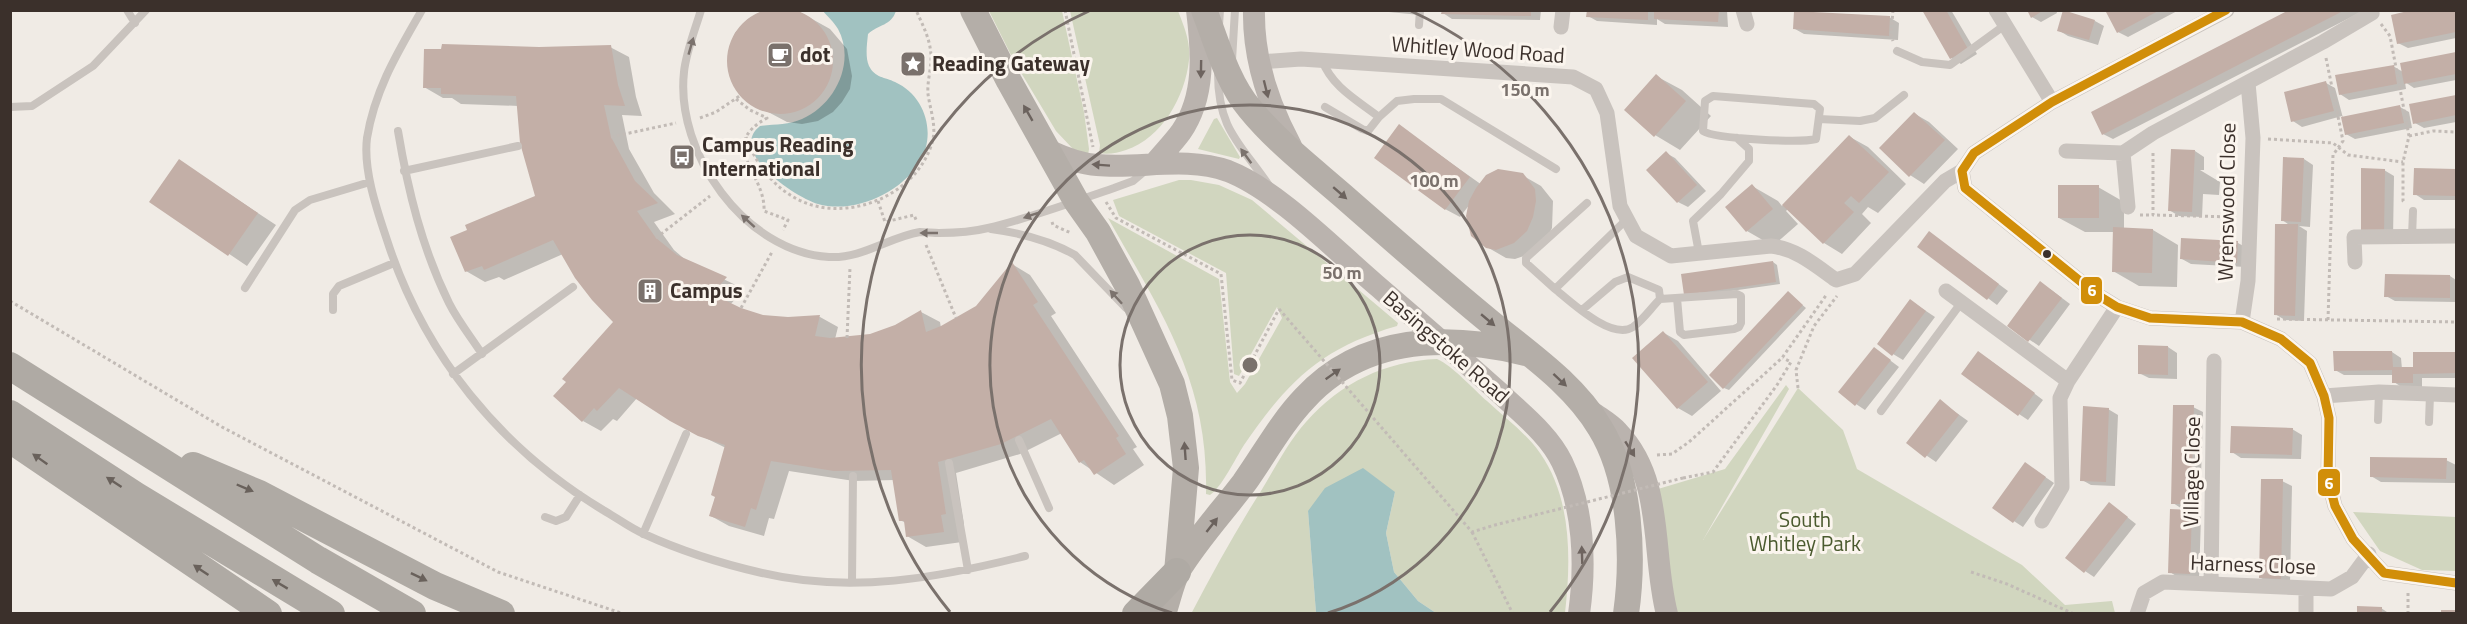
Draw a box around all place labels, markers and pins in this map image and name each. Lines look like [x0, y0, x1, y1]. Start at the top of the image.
place label: dot [800, 38, 831, 70]
cafe icon: dot [765, 40, 795, 70]
place label: Reading Gateway [932, 47, 1090, 79]
place icon: Reading Gateway [898, 49, 928, 79]
place label: Campus Reading International [702, 128, 853, 184]
bus stop icon: Campus Reading International [667, 142, 697, 172]
unlabelled marker [2041, 248, 2053, 260]
place label: Campus [670, 274, 743, 306]
building icon: Campus [635, 276, 665, 306]
centre of rings [1240, 355, 1260, 375]

